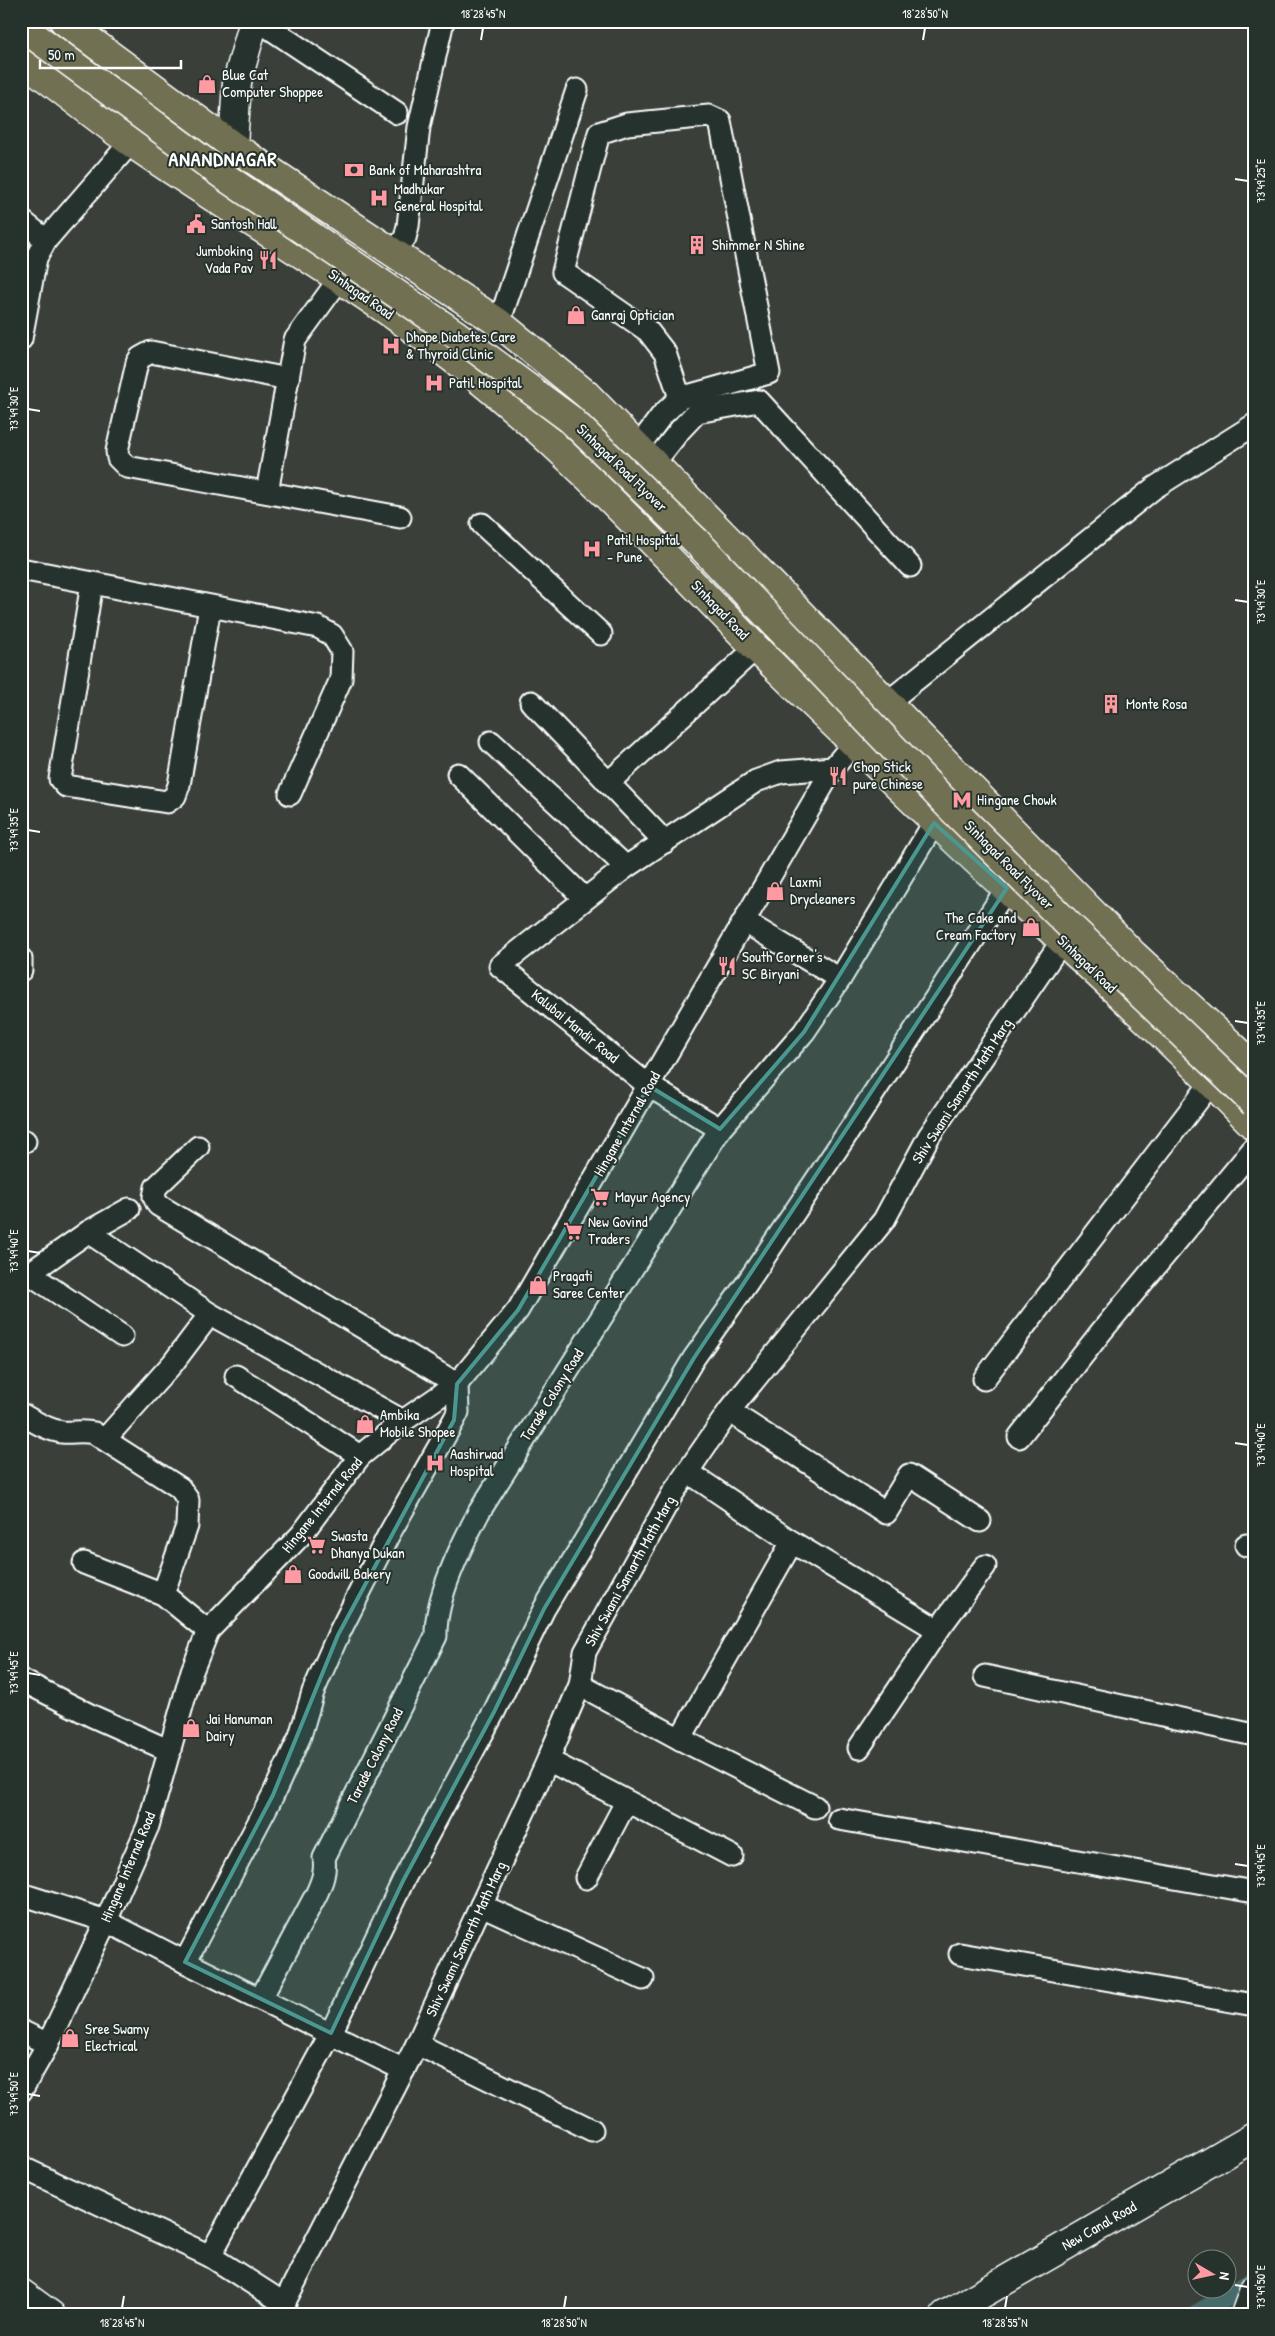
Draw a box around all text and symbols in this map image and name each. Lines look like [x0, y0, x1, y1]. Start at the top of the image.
text: 18°28'45"N [461, 5, 505, 22]
text: 18°28'50"N [902, 5, 948, 22]
scale bar [40, 38, 181, 70]
text: 50 m [48, 44, 75, 65]
place label: Blue Cat Computer Shoppee [222, 64, 323, 102]
shop icon: Blue Cat Computer Shoppee [196, 73, 218, 95]
district label: ANANDNAGAR [168, 145, 278, 172]
text: 73°49'25"E [1252, 158, 1269, 203]
bank icon: Bank of Maharashtra [343, 159, 365, 181]
place label: Bank of Maharashtra [369, 159, 481, 180]
place label: Madhukar General Hospital [394, 178, 483, 216]
hospital icon: Madhukar General Hospital [368, 187, 390, 209]
public building icon: Santosh Hall [185, 213, 207, 235]
place label: Santosh Hall [211, 213, 277, 234]
building icon: Shimmer N Shine [686, 234, 708, 256]
place label: Shimmer N Shine [712, 234, 805, 255]
place label: Jumboking Vada Pav [196, 240, 253, 278]
restaurant icon: Jumboking Vada Pav [257, 249, 279, 271]
street label: Sinhagad Road [324, 263, 398, 324]
shop icon: Ganraj Optician [565, 304, 587, 326]
place label: Ganraj Optician [591, 304, 675, 325]
place label: Dhope Diabetes Care & Thyroid Clinic [406, 326, 516, 364]
hospital icon: Dhope Diabetes Care & Thyroid Clinic [380, 335, 402, 357]
hospital icon: Patil Hospital [423, 372, 445, 394]
place label: Patil Hospital [449, 372, 522, 393]
text: 73°49'30"E [5, 386, 22, 431]
street label: Sinhagad Road Flyover [572, 419, 673, 517]
place label: Patil Hospital - Pune [607, 529, 680, 567]
hospital icon: Patil Hospital - Pune [581, 538, 603, 560]
street label: Sinhagad Road [687, 575, 754, 644]
text: 73°49'30"E [1252, 579, 1269, 624]
building icon: Monte Rosa [1100, 693, 1122, 715]
place label: Monte Rosa [1126, 693, 1187, 714]
place label: Chop Stick pure Chinese [853, 756, 923, 794]
restaurant icon: Chop Stick pure Chinese [827, 765, 849, 787]
metro station icon: Hingane Chowk [951, 789, 973, 811]
place label: Hingane Chowk [977, 789, 1057, 810]
text: 73°49'35"E [5, 807, 22, 852]
street label: Sinhagad Road Flyover [960, 815, 1059, 914]
place label: Laxmi Drycleaners [790, 871, 855, 909]
shop icon: Laxmi Drycleaners [764, 880, 786, 902]
place label: The Cake and Cream Factory [936, 907, 1016, 945]
shop icon: The Cake and Cream Factory [1020, 916, 1042, 938]
street label: Sinhagad Road [1053, 930, 1122, 998]
place label: South Corner's SC Biryani [742, 946, 823, 984]
restaurant icon: South Corner's SC Biryani [716, 955, 738, 977]
street label: Kalubai Mandir Road [527, 984, 624, 1068]
text: 73°49'35"E [1252, 1000, 1269, 1045]
street label: Shiv Swami Samarth Math Marg [907, 1014, 1017, 1167]
street label: Hingane Internal Road [588, 1067, 665, 1180]
supermarket icon: Mayur Agency [589, 1186, 611, 1208]
place label: Mayur Agency [615, 1186, 690, 1207]
place label: New Govind Traders [588, 1211, 648, 1249]
supermarket icon: New Govind Traders [562, 1220, 584, 1242]
text: 73°49'40"E [5, 1228, 22, 1273]
place label: Pragati Saree Center [553, 1265, 625, 1303]
shop icon: Pragati Saree Center [527, 1274, 549, 1296]
street label: Tarade Colony Road [515, 1344, 588, 1445]
place label: Ambika Mobile Shopee [380, 1404, 456, 1442]
shop icon: Ambika Mobile Shopee [354, 1413, 376, 1435]
text: 73°49'40"E [1252, 1422, 1269, 1467]
place label: Aashirwad Hospital [450, 1443, 503, 1481]
street label: Hingane Internal Road [276, 1452, 367, 1557]
hospital icon: Aashirwad Hospital [424, 1452, 446, 1474]
street label: Shiv Swami Samarth Math Marg [579, 1491, 680, 1650]
place label: Swasta Dhanya Dukan [331, 1525, 405, 1563]
supermarket icon: Swasta Dhanya Dukan [305, 1534, 327, 1556]
shop icon: Goodwill Bakery [282, 1563, 304, 1585]
place label: Goodwill Bakery [308, 1563, 391, 1584]
text: 73°49'45"E [5, 1651, 22, 1695]
street label: Tarade Colony Road [341, 1704, 408, 1807]
place label: Jai Hanuman Dairy [206, 1708, 273, 1746]
shop icon: Jai Hanuman Dairy [180, 1717, 202, 1739]
street label: Hingane Internal Road [95, 1808, 160, 1925]
text: 73°49'45"E [1252, 1844, 1269, 1888]
street label: Shiv Swami Samarth Math Marg [420, 1857, 511, 2020]
place label: Sree Swamy Electrical [85, 2018, 149, 2056]
shop icon: Sree Swamy Electrical [59, 2027, 81, 2049]
text: 73°49'50"E [5, 2071, 22, 2116]
street label: New Canal Road [1057, 2196, 1140, 2255]
north arrow [1188, 2248, 1238, 2298]
text: 73°49'50"E [1252, 2264, 1269, 2309]
text: N [1215, 2271, 1235, 2282]
text: 18°28'45"N [100, 2314, 144, 2331]
text: 18°28'50"N [541, 2314, 587, 2331]
text: 18°28'55"N [982, 2314, 1028, 2331]

